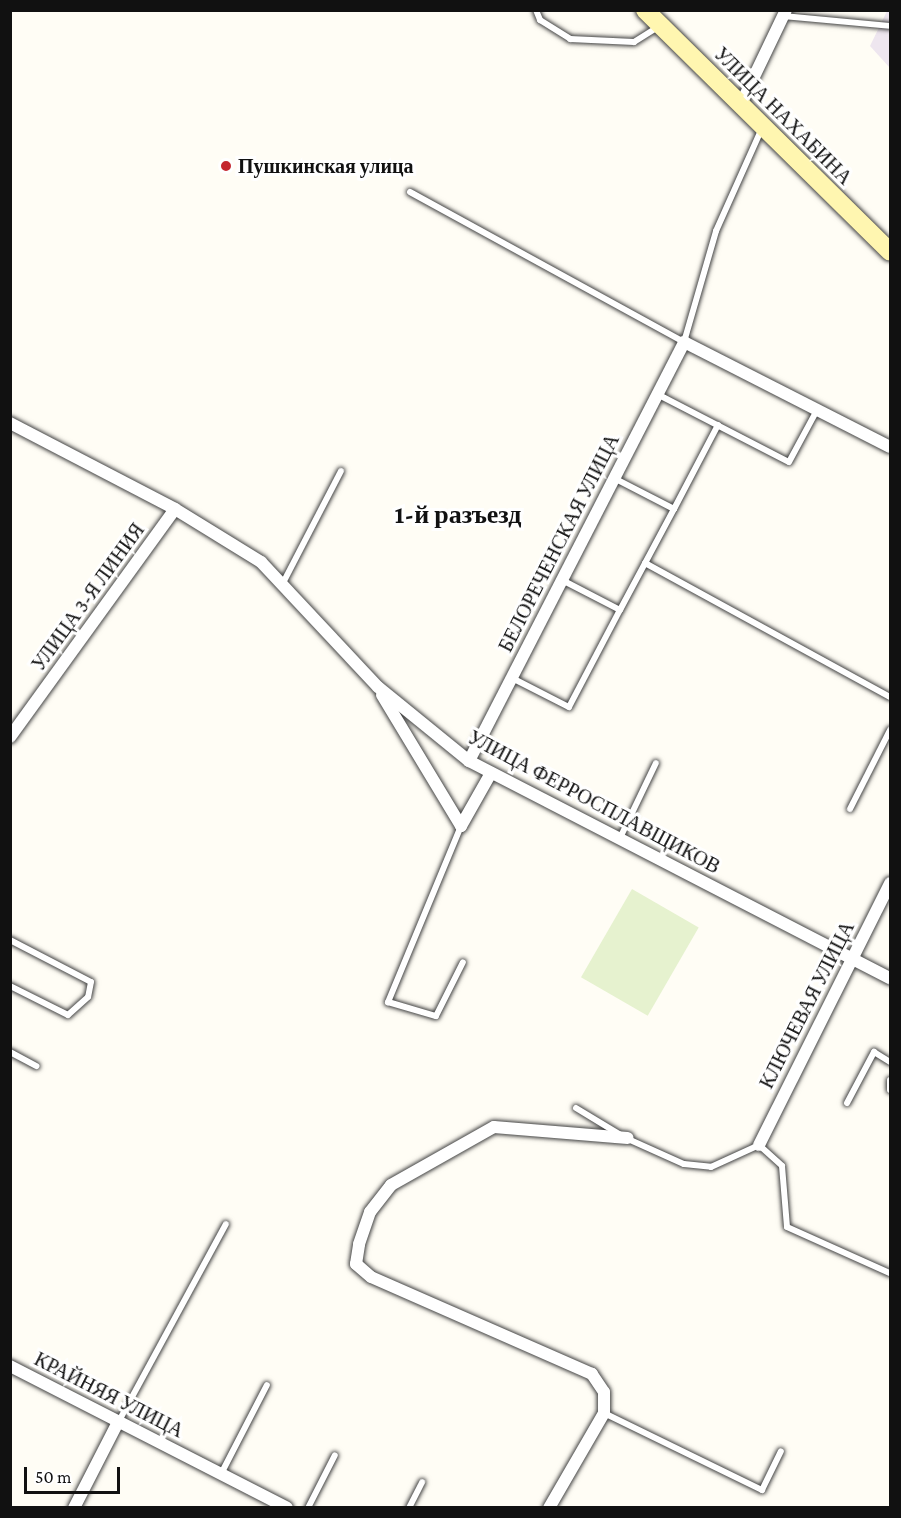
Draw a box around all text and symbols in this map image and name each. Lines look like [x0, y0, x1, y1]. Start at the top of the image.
street label: УЛИЦА НАХАБИНА [709, 42, 857, 190]
place label: Пушкинская улица [238, 154, 414, 178]
marker: Пушкинская улица [219, 159, 233, 173]
street label: БЕЛОРЕЧЕНСКАЯ УЛИЦА [493, 430, 625, 656]
district label: 1-й разъезд [395, 499, 521, 531]
street label: УЛИЦА 3-Я ЛИНИЯ [26, 518, 150, 676]
street label: УЛИЦА ФЕРРОСПЛАВЩИКОВ [464, 725, 724, 879]
street label: КЛЮЧЕВАЯ УЛИЦА [754, 917, 860, 1093]
street label: КРАЙНЯЯ УЛИЦА [30, 1347, 188, 1443]
scale bar [27, 1455, 123, 1493]
text: 50 m [35, 1467, 72, 1487]

